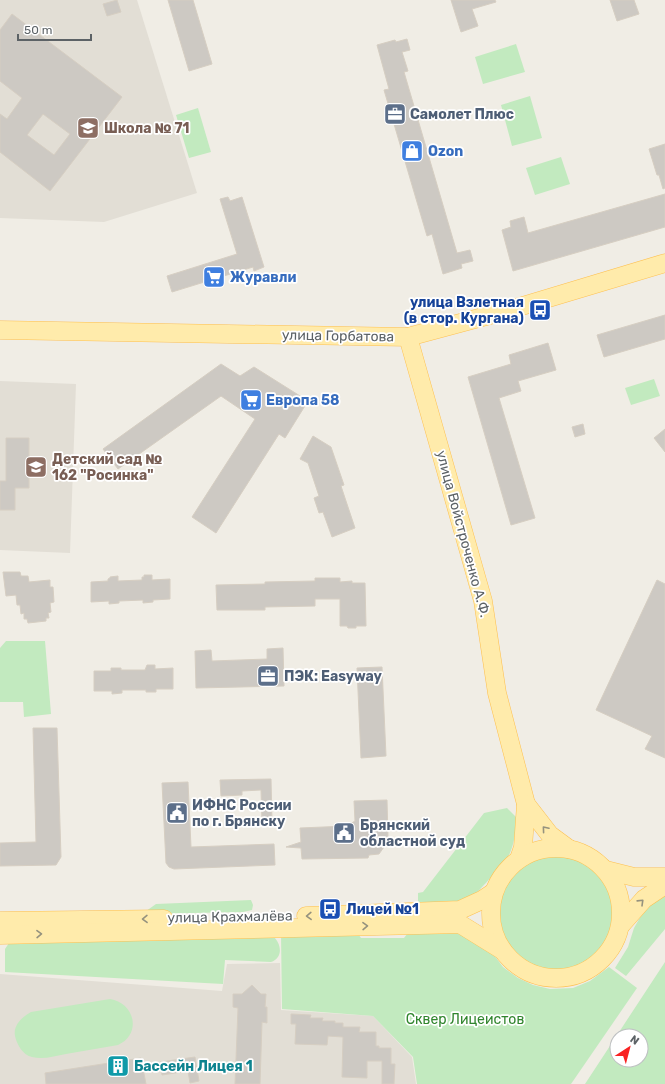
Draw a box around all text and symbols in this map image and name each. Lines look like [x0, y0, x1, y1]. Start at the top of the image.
scale bar [18, 16, 91, 42]
text: 50 m [24, 23, 52, 37]
office icon: Самолет Плюс [382, 101, 408, 127]
place label: Самолет Плюс [410, 106, 514, 123]
school or university icon: Школа № 71 [75, 115, 101, 141]
place label: Школа № 71 [104, 120, 190, 137]
shop icon: Ozon [399, 138, 425, 164]
place label: Ozon [428, 143, 463, 160]
supermarket icon: Журавли [201, 264, 227, 290]
place label: Журавли [230, 269, 297, 286]
place label: улица Взлетная (в стор. Кургана) [404, 294, 524, 327]
bus stop icon: улица Взлетная (в стор. Кургана) [527, 297, 553, 323]
street label: улица Горбатова [282, 327, 394, 345]
supermarket icon: Европа 58 [238, 387, 264, 413]
place label: Европа 58 [266, 392, 339, 409]
street label: улица Войстроченко А.Ф. [433, 449, 493, 619]
place label: Детский сад № 162 "Росинка" [52, 451, 162, 484]
school or university icon: Детский сад № 162 "Росинка" [23, 454, 49, 480]
office icon: ПЭК: Easyway [255, 663, 281, 689]
place label: ПЭК: Easyway [284, 668, 382, 685]
place label: ИФНС России по г. Брянску [192, 797, 292, 830]
public building icon: ИФНС России по г. Брянску [164, 800, 190, 826]
place label: Брянский областной суд [360, 817, 465, 850]
public building icon: Брянский областной суд [331, 820, 357, 846]
one-way arrow [542, 826, 549, 833]
bus stop icon: Лицей №1 [317, 896, 343, 922]
one-way arrow [636, 899, 644, 907]
place label: Лицей №1 [346, 901, 419, 918]
street label: улица Крахмалёва [167, 907, 293, 927]
one-way arrow [306, 911, 312, 920]
one-way arrow [142, 915, 148, 923]
one-way arrow [362, 922, 368, 931]
one-way arrow [36, 930, 42, 939]
park label: Сквер Лицеистов [406, 1011, 524, 1028]
north arrow [609, 1028, 649, 1068]
text: N [628, 1033, 642, 1048]
building icon: Бассейн Лицея 1 [105, 1053, 131, 1079]
place label: Бассейн Лицея 1 [134, 1058, 253, 1075]

